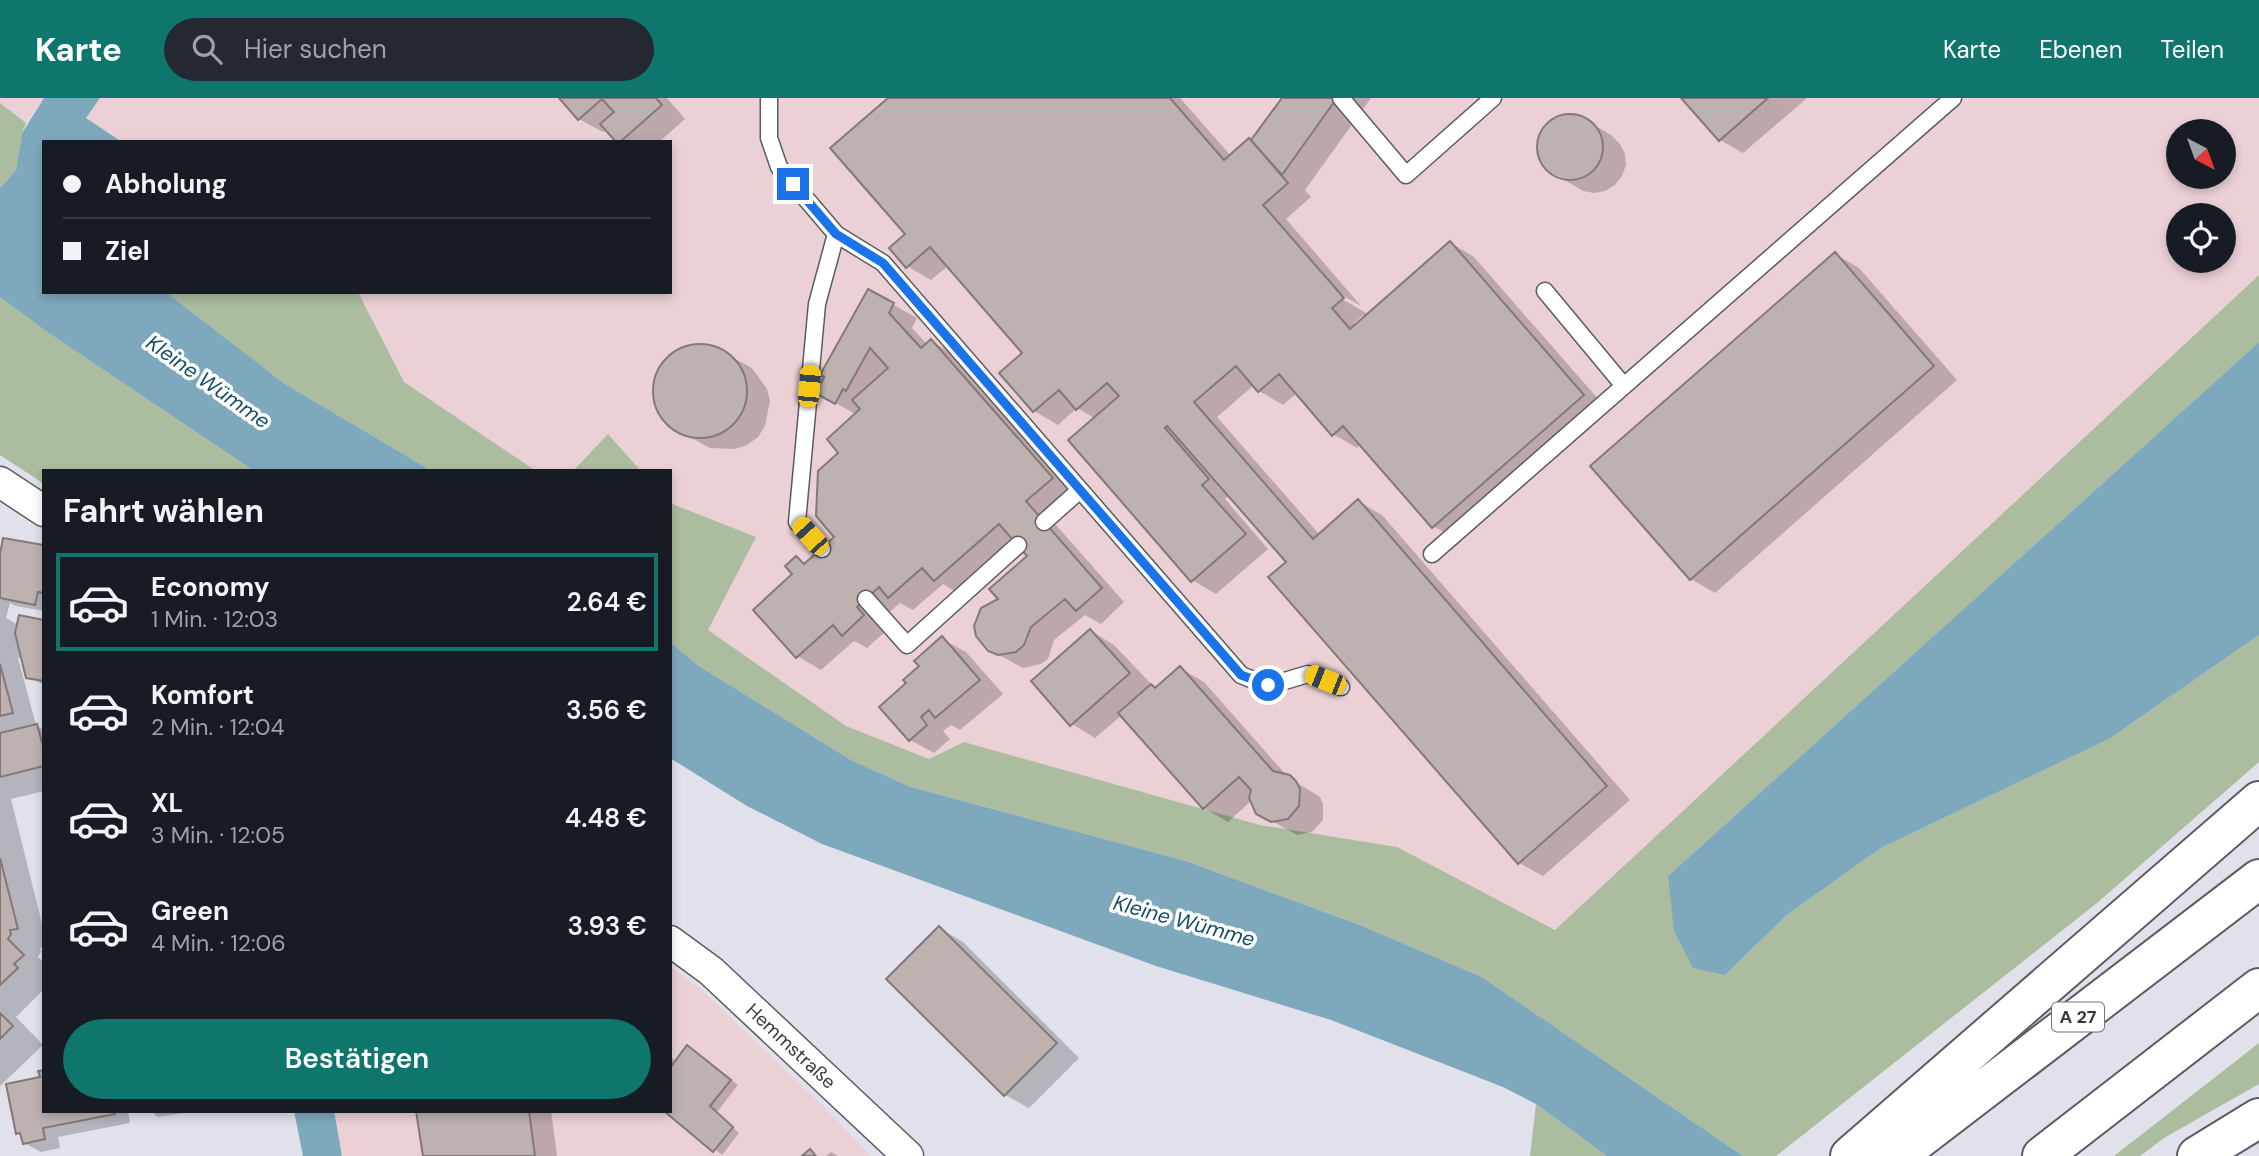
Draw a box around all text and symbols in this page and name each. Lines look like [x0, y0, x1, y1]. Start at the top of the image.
search box [164, 18, 654, 81]
text: Karte [35, 28, 122, 71]
icon: search [188, 30, 226, 68]
text: Hier suchen [244, 32, 387, 66]
text: Karte [1943, 34, 2001, 65]
text: Ebenen [2039, 34, 2123, 65]
text: Teilen [2161, 34, 2224, 65]
north arrow [2166, 119, 2236, 189]
map controls [2166, 119, 2236, 273]
text: Abholung [105, 167, 227, 201]
route end [777, 168, 809, 200]
button: locate [2166, 203, 2236, 273]
text: Ziel [105, 234, 150, 268]
water label: Kleine Wümme [140, 329, 276, 435]
car [797, 364, 822, 408]
text: Fahrt wählen [63, 490, 264, 532]
car [789, 513, 832, 559]
text: Economy [151, 570, 269, 604]
icon: car [67, 571, 130, 634]
text: 2.64 € [567, 585, 647, 619]
text: 1 Min. · 12:03 [151, 604, 278, 634]
car [1302, 662, 1349, 698]
route start [1252, 669, 1284, 701]
text: Komfort [151, 678, 254, 712]
icon: car [67, 679, 130, 742]
text: 3.56 € [566, 693, 647, 727]
text: 2 Min. · 12:04 [151, 712, 285, 742]
text: XL [151, 786, 183, 820]
icon: car [67, 787, 130, 850]
text: 4.48 € [565, 801, 647, 835]
text: 3 Min. · 12:05 [151, 820, 285, 850]
water label: Kleine Wümme [1110, 889, 1258, 953]
text: Green [151, 894, 229, 928]
icon: car [67, 895, 130, 958]
text: 3.93 € [568, 909, 647, 943]
text: 4 Min. · 12:06 [151, 928, 286, 958]
street label: Hemmstraße [741, 998, 841, 1094]
road number: A 27 [2052, 1002, 2104, 1032]
button: Bestätigen [63, 1019, 651, 1099]

